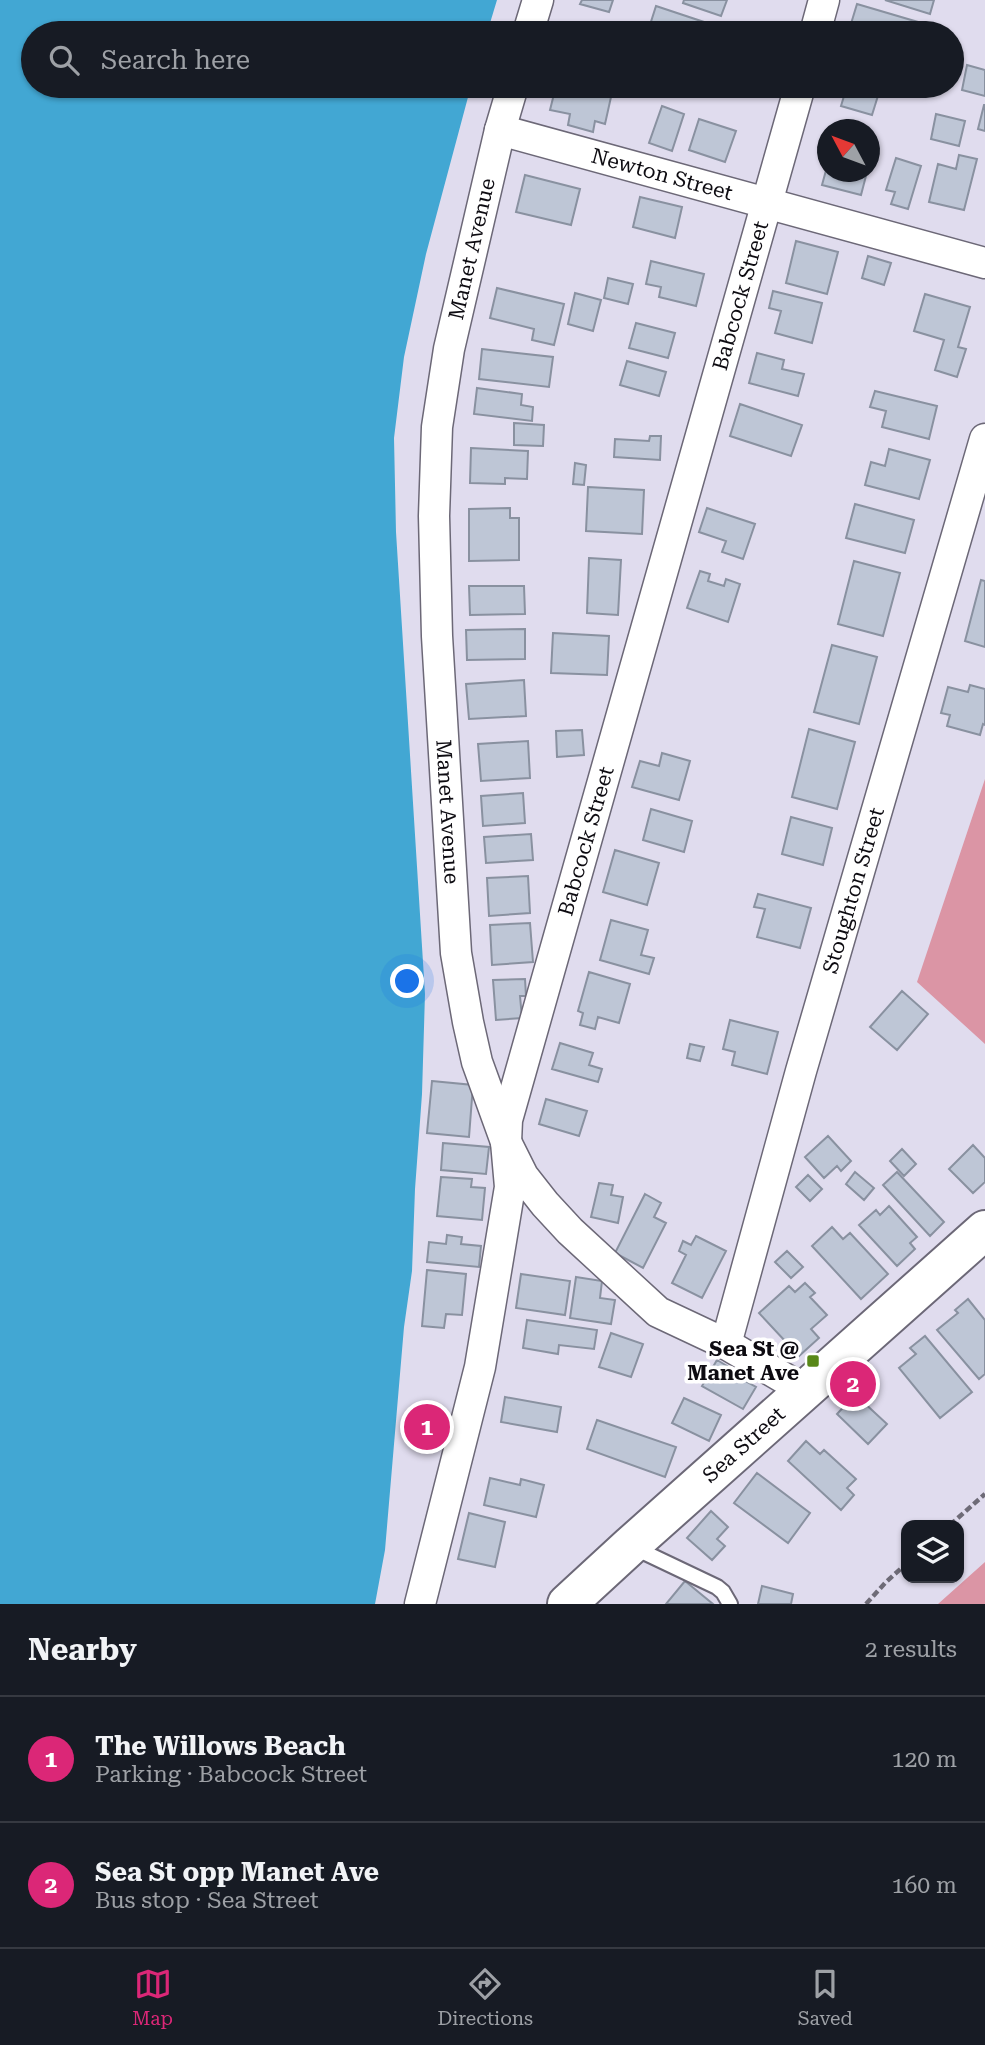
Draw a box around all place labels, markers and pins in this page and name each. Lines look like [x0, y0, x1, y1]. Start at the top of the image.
place label: Sea St @ Manet Ave [687, 1337, 799, 1385]
marker: Sea St @ Manet Ave [805, 1353, 821, 1369]
pin: 2 [830, 1358, 876, 1410]
pin: 1 [404, 1401, 450, 1453]

